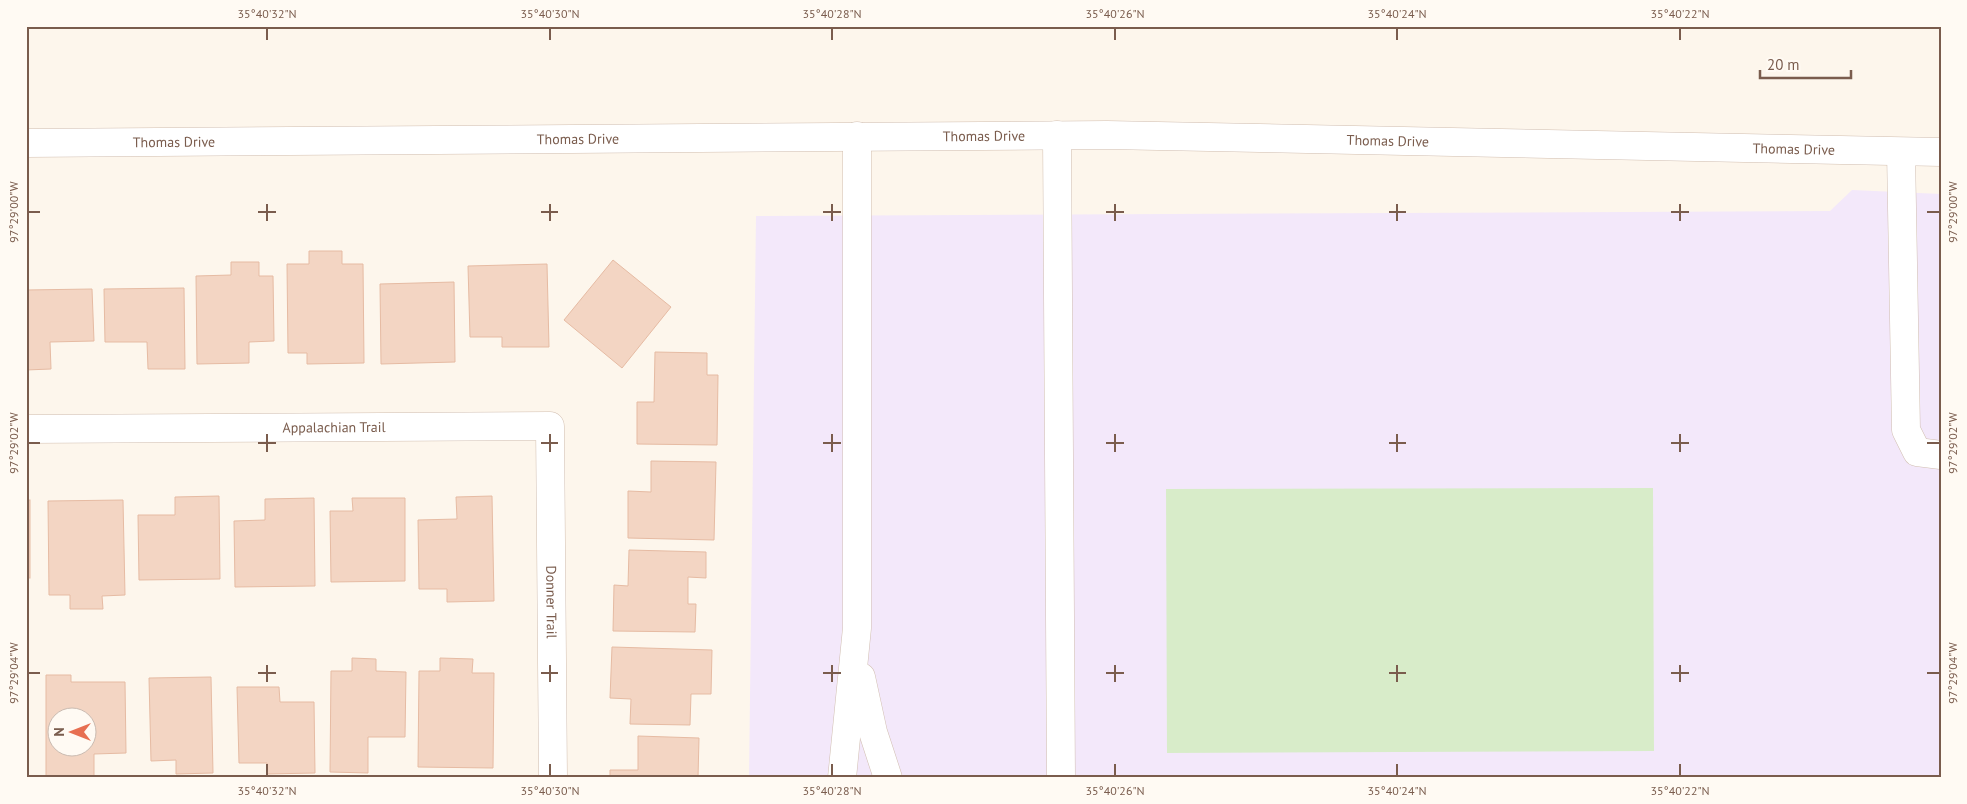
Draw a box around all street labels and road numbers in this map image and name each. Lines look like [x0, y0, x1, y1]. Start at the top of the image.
street label: Thomas Drive [943, 127, 1025, 145]
street label: Thomas Drive [537, 130, 619, 148]
street label: Thomas Drive [1347, 131, 1429, 151]
street label: Thomas Drive [133, 133, 215, 151]
street label: Thomas Drive [1752, 139, 1835, 159]
street label: Appalachian Trail [282, 418, 386, 437]
street label: Donner Trail [542, 565, 561, 639]

